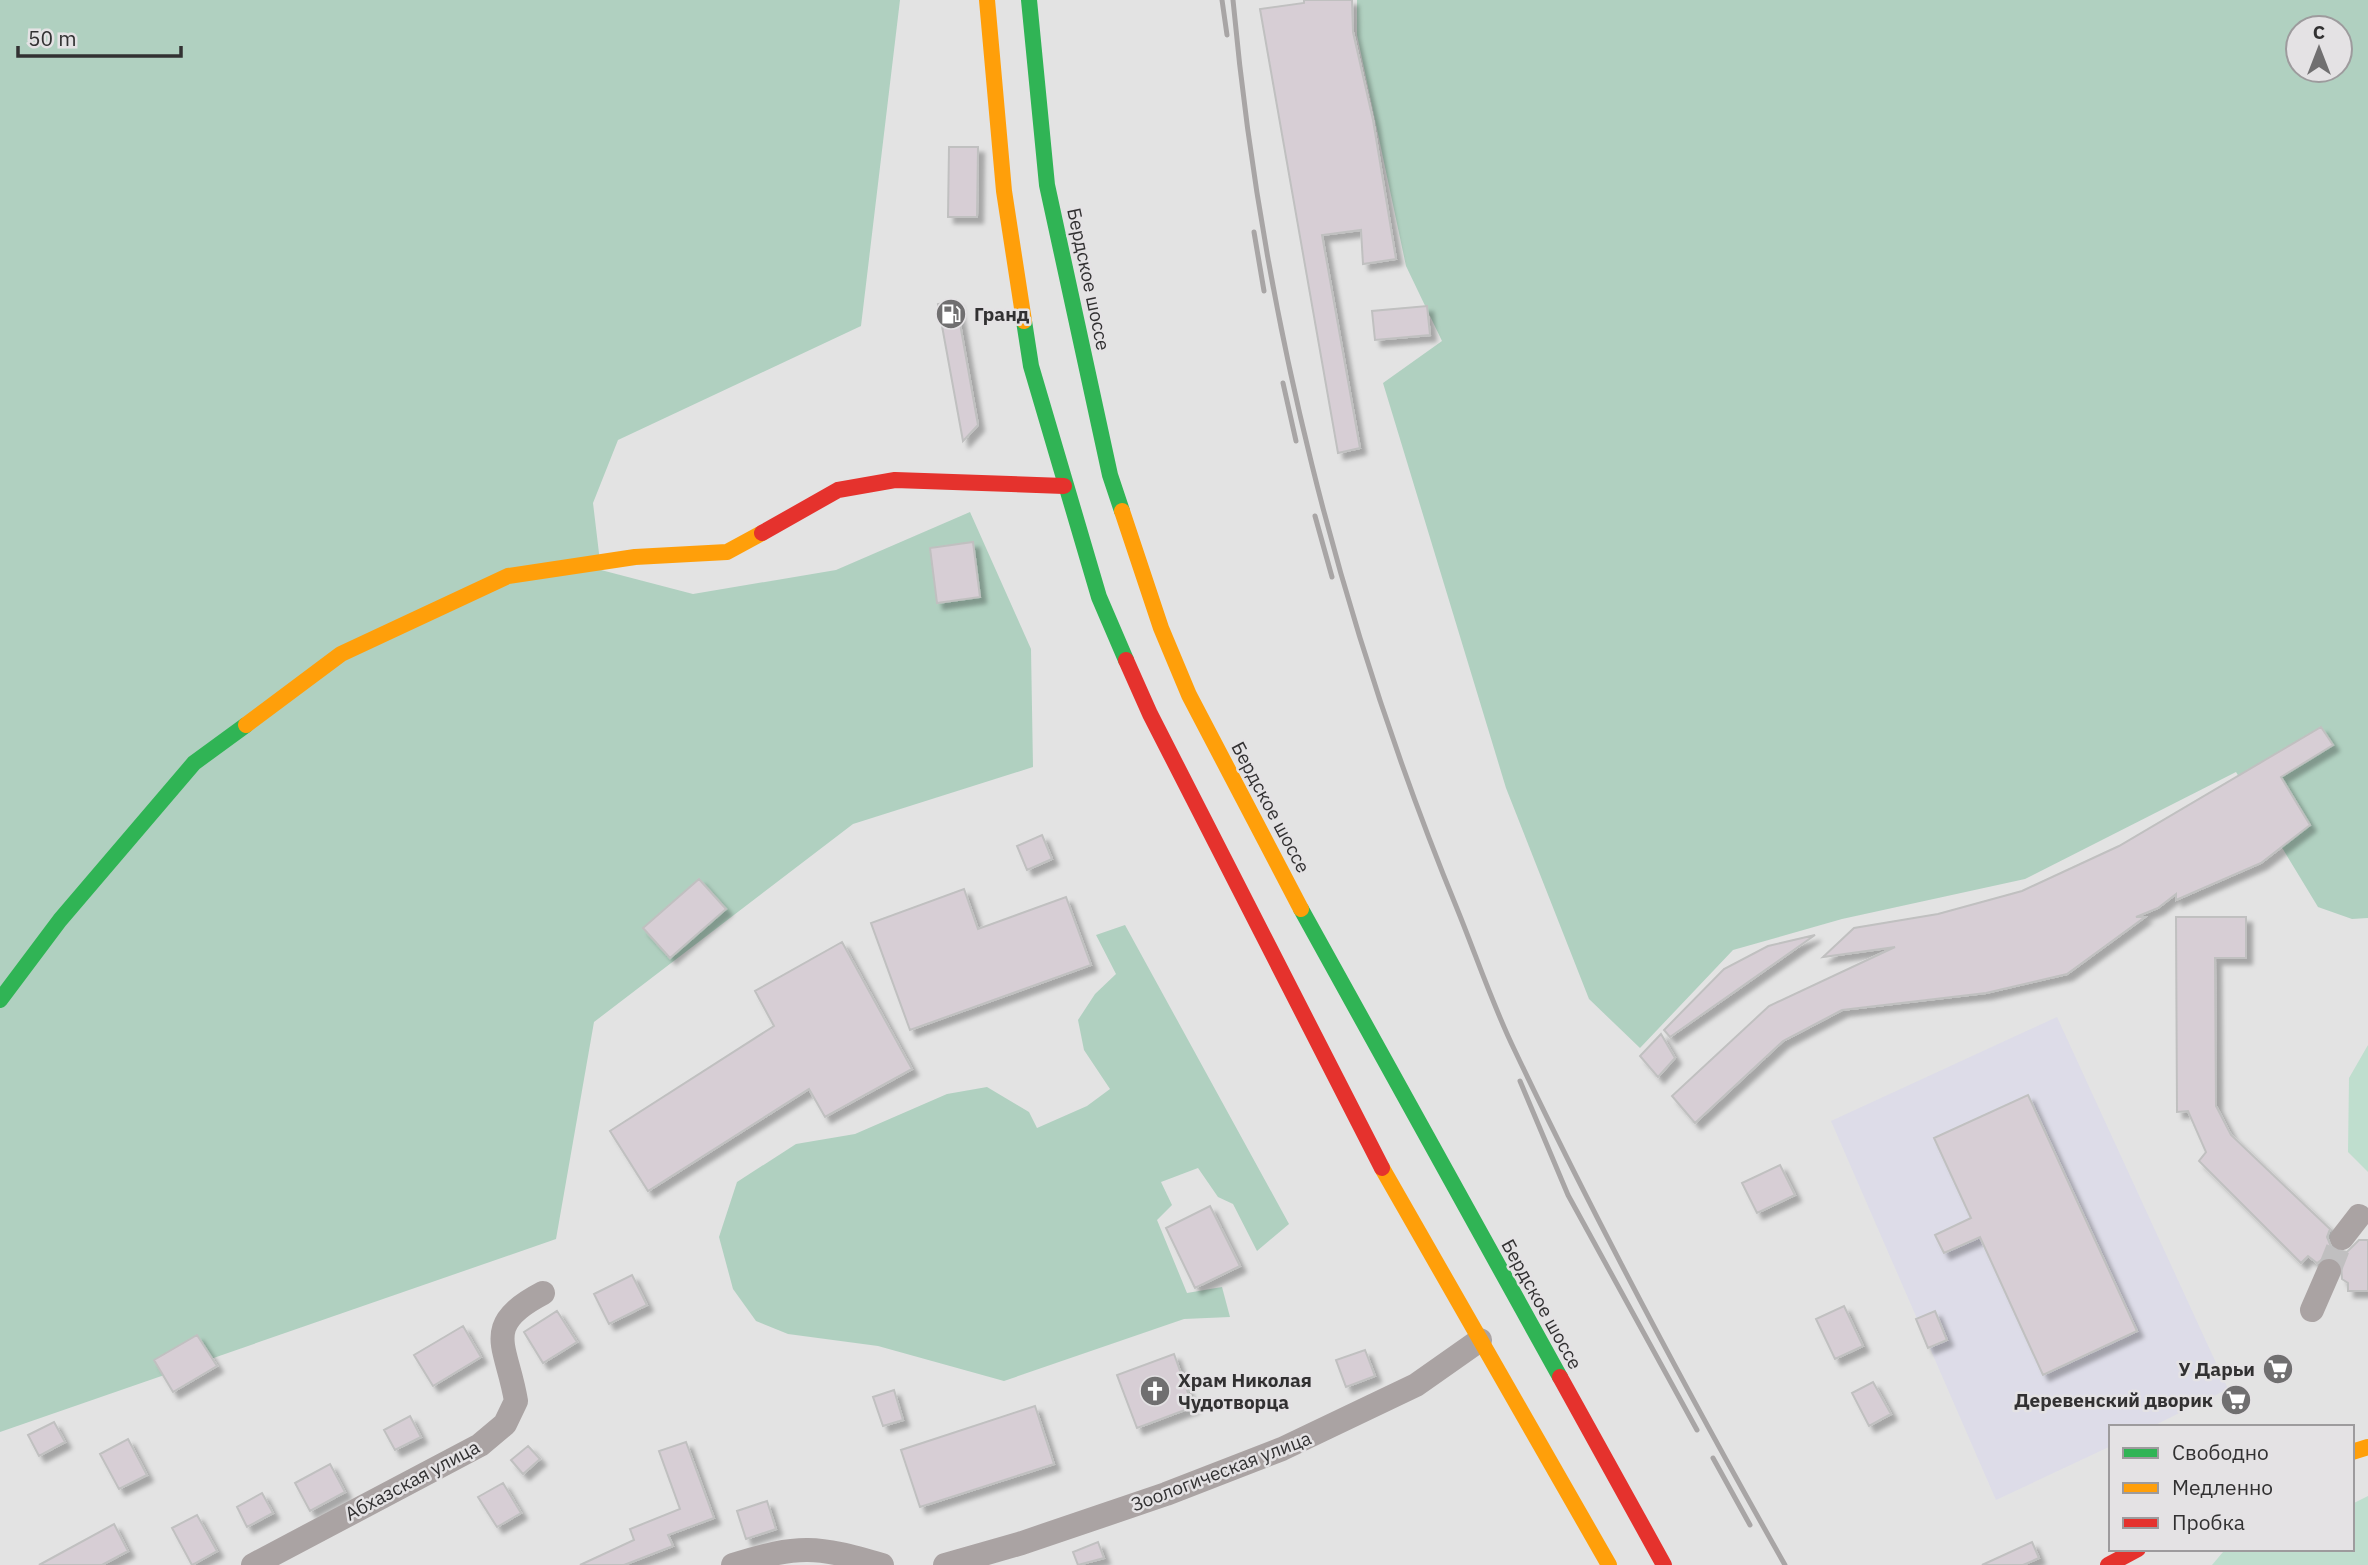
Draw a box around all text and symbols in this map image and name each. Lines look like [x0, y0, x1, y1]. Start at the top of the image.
scale bar [18, 14, 180, 58]
north arrow [2284, 14, 2354, 84]
text: С [2313, 20, 2325, 44]
text: 50 m [28, 24, 77, 52]
street label: Бердское шоссе [1062, 205, 1116, 353]
fuel station icon: Гранд [934, 297, 968, 331]
place label: Гранд [974, 302, 1030, 326]
street label: Бердское шоссе [1226, 737, 1316, 877]
street label: Бердское шоссе [1496, 1235, 1588, 1373]
supermarket icon: У Дарьи [2261, 1352, 2295, 1386]
place label: У Дарьи [2178, 1357, 2255, 1381]
place label: Храм Николая Чудотворца [1178, 1368, 1312, 1414]
church icon: Храм Николая Чудотворца [1138, 1374, 1172, 1408]
supermarket icon: Деревенский дворик [2219, 1383, 2253, 1417]
place label: Деревенский дворик [2014, 1388, 2213, 1412]
legend [2109, 1425, 2354, 1551]
street label: Зоологическая улица [1127, 1426, 1315, 1516]
street label: Абхазская улица [341, 1434, 483, 1526]
text: Свободно [2172, 1438, 2269, 1466]
text: Медленно [2172, 1473, 2273, 1501]
text: Пробка [2172, 1508, 2245, 1536]

